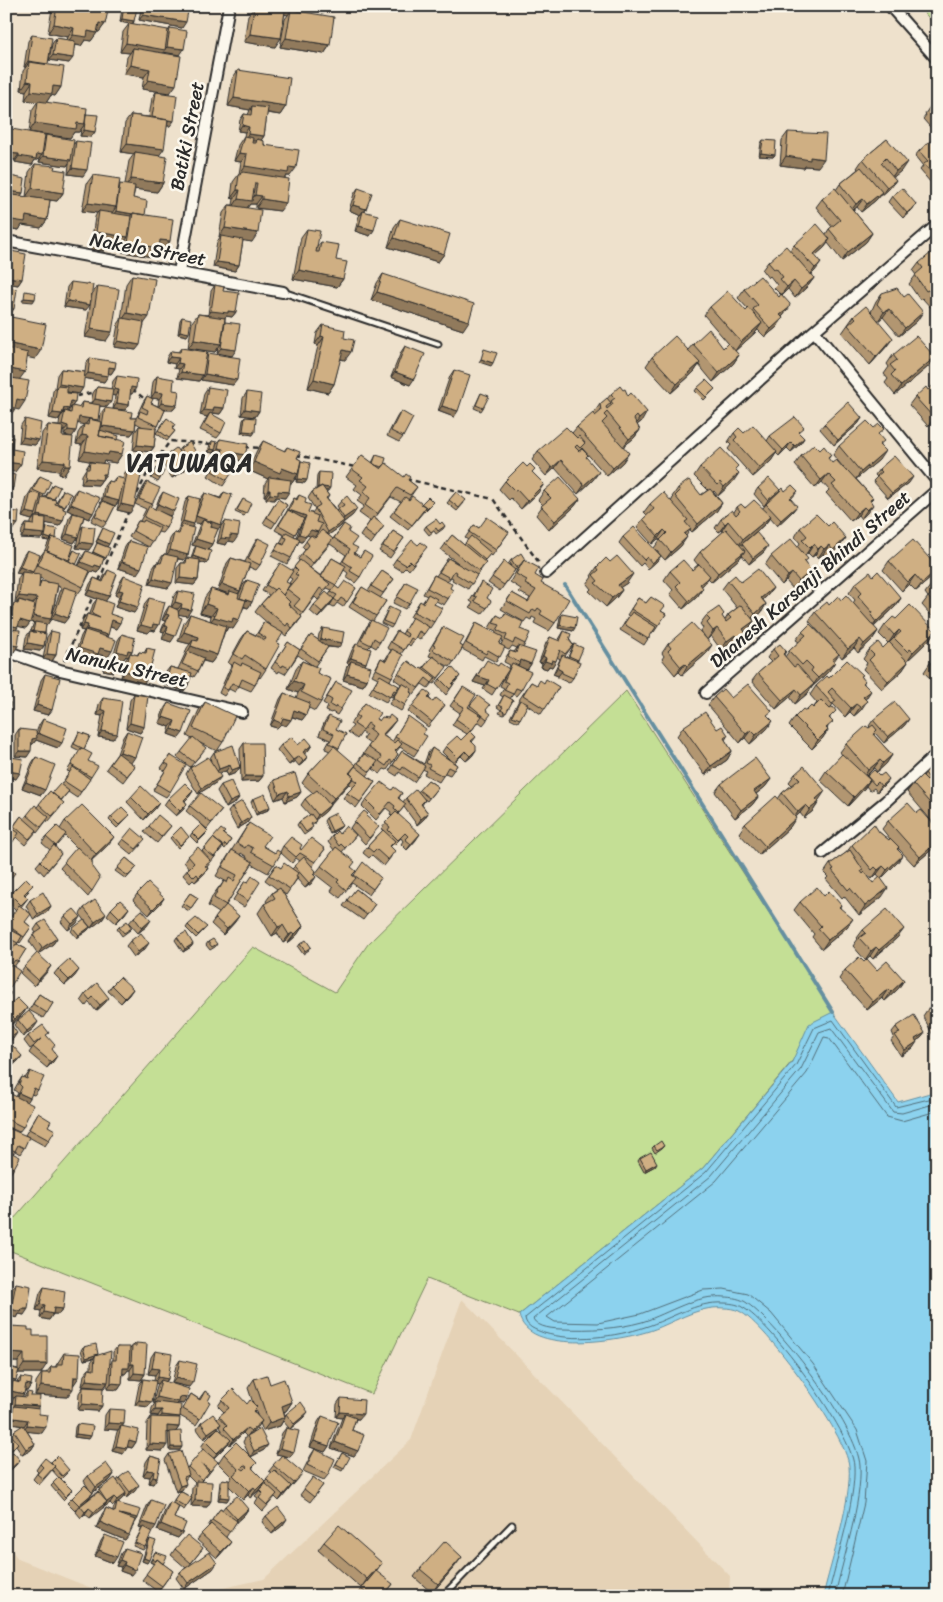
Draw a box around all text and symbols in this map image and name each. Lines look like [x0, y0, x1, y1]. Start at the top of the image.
street label: Batiki Street [160, 79, 214, 193]
street label: Nakelo Street [87, 223, 209, 275]
district label: VATUWAQA [126, 442, 254, 484]
street label: Dhanesh Karsanji Bhindi Street [702, 482, 918, 676]
street label: Nanuku Street [63, 637, 191, 697]

